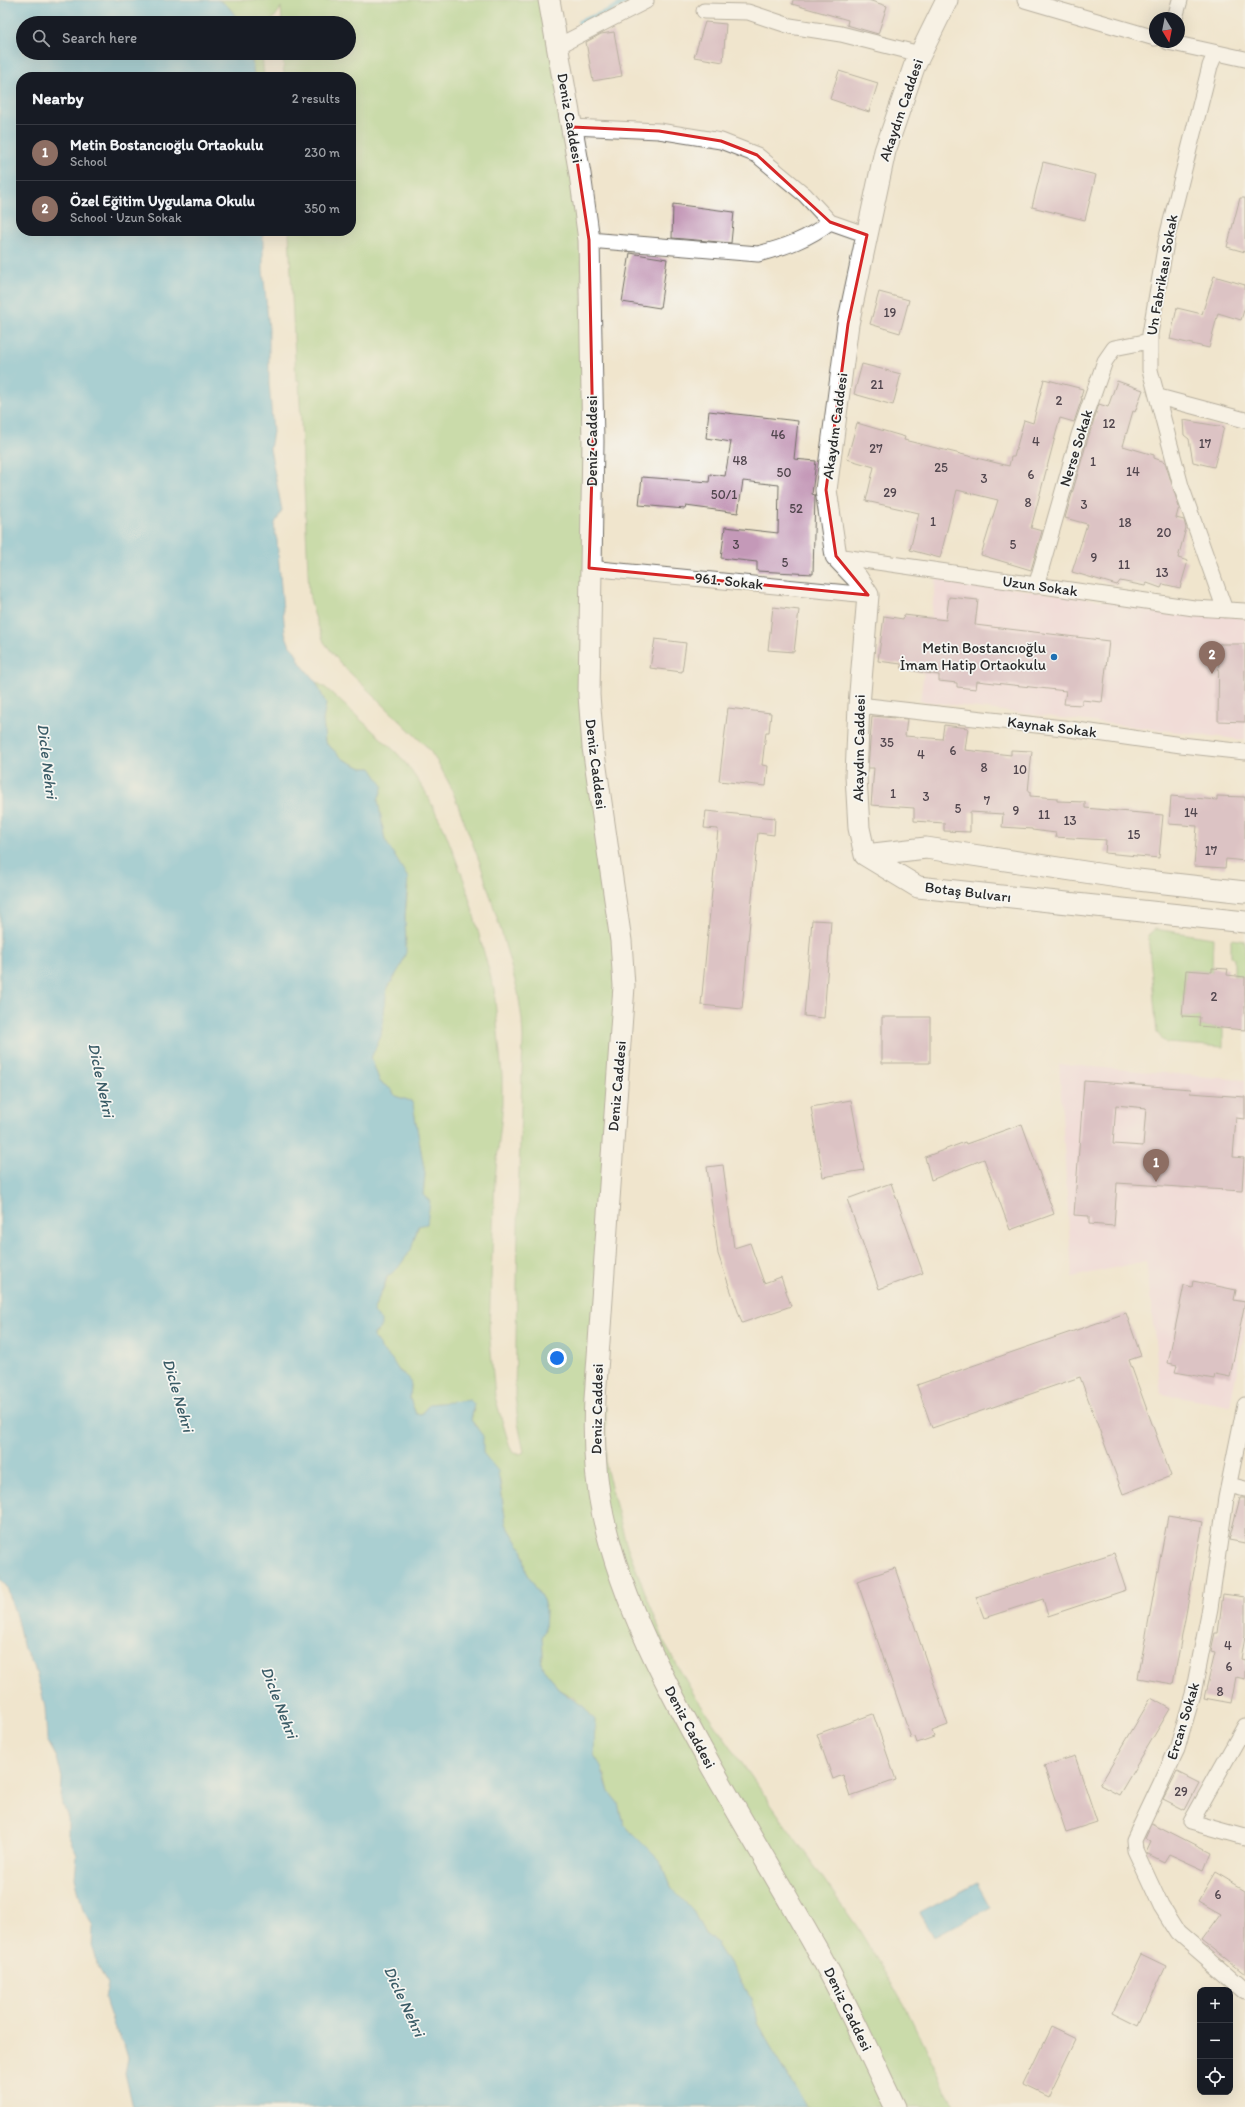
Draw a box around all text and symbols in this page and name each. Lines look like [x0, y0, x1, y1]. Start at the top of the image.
north arrow [1149, 12, 1185, 48]
search box [16, 16, 356, 60]
icon: search [30, 27, 52, 49]
text: Search here [62, 29, 137, 47]
street label: Akaydın Caddesi [875, 56, 927, 164]
street label: Deniz Caddesi [553, 72, 587, 164]
text: Nearby [32, 88, 84, 108]
text: 2 results [292, 91, 340, 106]
text: Metin Bostancıoğlu Ortaokulu [70, 136, 263, 154]
text: 1 [42, 145, 48, 160]
text: 230 m [304, 145, 340, 160]
text: School [70, 154, 107, 169]
text: Özel Eğitim Uygulama Okulu [70, 192, 255, 210]
text: 2 [42, 201, 48, 216]
text: 350 m [304, 201, 340, 216]
text: School · Uzun Sokak [70, 210, 182, 225]
street label: Un Fabrikası Sokak [1142, 213, 1182, 337]
house number: 19 [884, 305, 897, 320]
street label: Akaydın Caddesi [819, 372, 851, 480]
house number: 21 [871, 377, 883, 392]
house number: 2 [1056, 393, 1063, 408]
street label: Deniz Caddesi [583, 395, 601, 487]
street label: Nerse Sokak [1056, 407, 1096, 489]
house number: 12 [1103, 416, 1116, 431]
house number: 46 [771, 427, 785, 442]
house number: 4 [1032, 434, 1040, 449]
house number: 17 [1199, 436, 1212, 451]
house number: 27 [869, 441, 883, 456]
house number: 48 [733, 453, 747, 468]
house number: 1 [1090, 454, 1096, 469]
house number: 25 [934, 460, 948, 475]
house number: 14 [1126, 464, 1140, 479]
house number: 50 [777, 465, 791, 480]
house number: 6 [1028, 467, 1035, 482]
house number: 3 [980, 471, 988, 486]
house number: 29 [883, 485, 897, 500]
house number: 50/1 [711, 487, 737, 502]
house number: 8 [1024, 495, 1032, 510]
house number: 3 [1080, 497, 1088, 512]
house number: 52 [789, 501, 803, 516]
house number: 1 [930, 514, 936, 529]
house number: 18 [1118, 515, 1132, 530]
house number: 20 [1157, 525, 1171, 540]
house number: 3 [732, 537, 740, 552]
house number: 5 [1010, 537, 1017, 552]
house number: 9 [1091, 550, 1098, 565]
house number: 5 [782, 555, 789, 570]
house number: 11 [1118, 557, 1130, 572]
house number: 13 [1155, 565, 1169, 580]
street label: 961. Sokak [694, 568, 764, 594]
street label: Uzun Sokak [1001, 572, 1079, 600]
place label: Metin Bostancıoğlu İmam Hatip Ortaokulu [900, 639, 1046, 674]
pin: 2 [1199, 641, 1225, 674]
marker: Metin Bostancıoğlu İmam Hatip Ortaokulu [1049, 652, 1059, 662]
street label: Akaydın Caddesi [849, 694, 869, 802]
street label: Kaynak Sokak [1006, 713, 1098, 741]
street label: Deniz Caddesi [582, 718, 610, 810]
water label: Dicle Nehri [33, 722, 62, 802]
house number: 35 [880, 735, 894, 750]
house number: 6 [950, 743, 957, 758]
house number: 4 [917, 747, 925, 762]
house number: 8 [980, 760, 988, 775]
house number: 10 [1013, 762, 1027, 777]
house number: 1 [890, 786, 896, 801]
house number: 3 [922, 789, 930, 804]
house number: 7 [984, 793, 991, 808]
house number: 5 [955, 801, 962, 816]
house number: 9 [1013, 803, 1020, 818]
house number: 14 [1184, 805, 1198, 820]
house number: 11 [1038, 807, 1050, 822]
house number: 13 [1063, 813, 1077, 828]
house number: 15 [1128, 827, 1141, 842]
house number: 17 [1205, 843, 1218, 858]
street label: Botaş Bulvarı [924, 878, 1012, 906]
house number: 2 [1211, 989, 1218, 1004]
street label: Deniz Caddesi [604, 1040, 630, 1132]
water label: Dicle Nehri [84, 1041, 119, 1121]
pin: 1 [1143, 1149, 1169, 1182]
your location [547, 1348, 567, 1368]
water label: Dicle Nehri [159, 1356, 199, 1436]
street label: Deniz Caddesi [587, 1363, 607, 1455]
house number: 4 [1224, 1638, 1232, 1653]
house number: 6 [1226, 1659, 1233, 1674]
water label: Dicle Nehri [257, 1664, 303, 1743]
street label: Ercan Sokak [1163, 1680, 1203, 1762]
street label: Deniz Caddesi [661, 1683, 719, 1771]
house number: 8 [1216, 1684, 1224, 1699]
house number: 29 [1174, 1784, 1188, 1799]
house number: 6 [1215, 1887, 1222, 1902]
water label: Dicle Nehri [380, 1963, 430, 2041]
street label: Deniz Caddesi [820, 1964, 876, 2054]
map controls [1197, 1987, 1233, 2095]
button: + [1197, 1987, 1233, 2023]
button: − [1197, 2023, 1233, 2059]
button: locate [1197, 2059, 1233, 2095]

